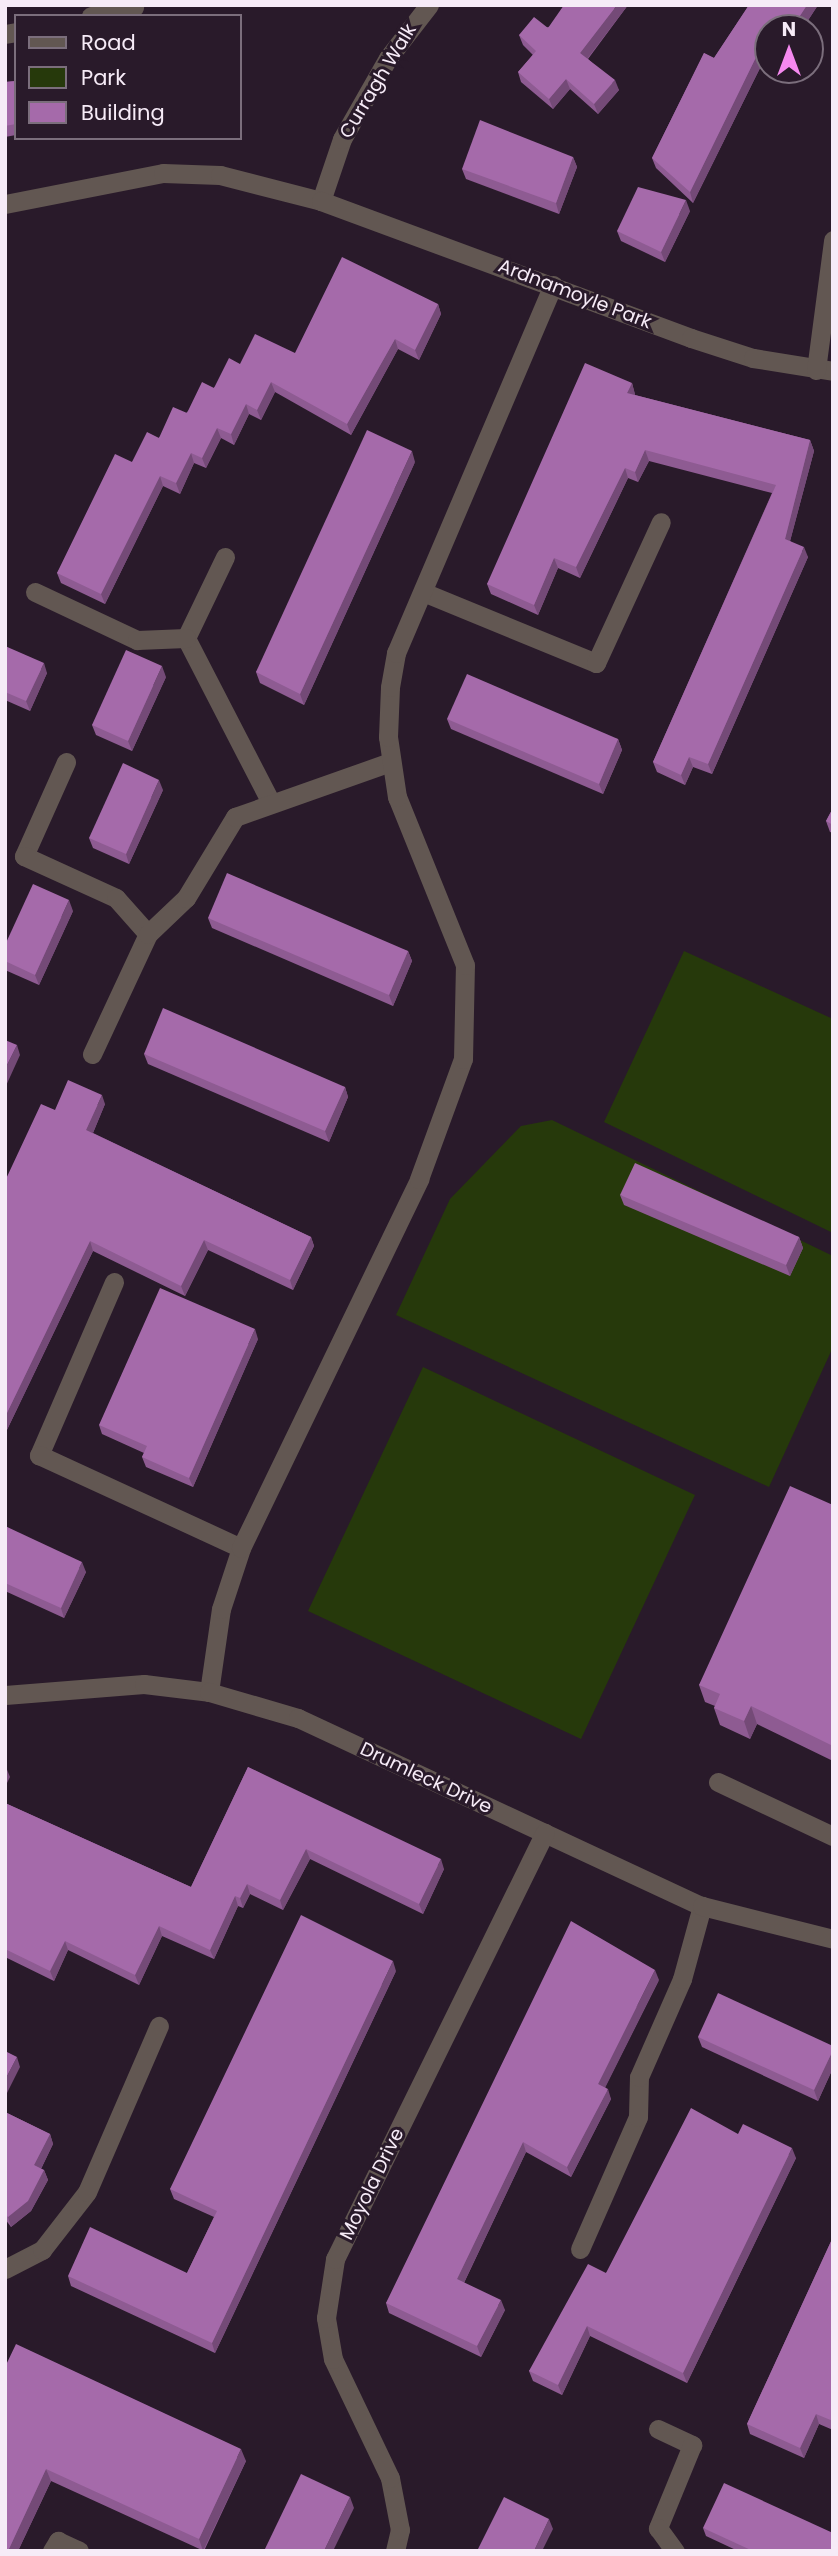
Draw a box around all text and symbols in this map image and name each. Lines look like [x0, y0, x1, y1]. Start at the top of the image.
legend [14, 14, 242, 140]
north arrow [754, 14, 824, 84]
text: N [782, 16, 796, 43]
street label: Curragh Walk [335, 20, 421, 142]
text: Road [81, 28, 136, 57]
text: Park [81, 63, 126, 92]
text: Building [81, 98, 165, 127]
street label: Ardnamoyle Park [495, 254, 655, 334]
street label: Drumleck Drive [357, 1738, 495, 1818]
street label: Moyola Drive [335, 2124, 409, 2244]

